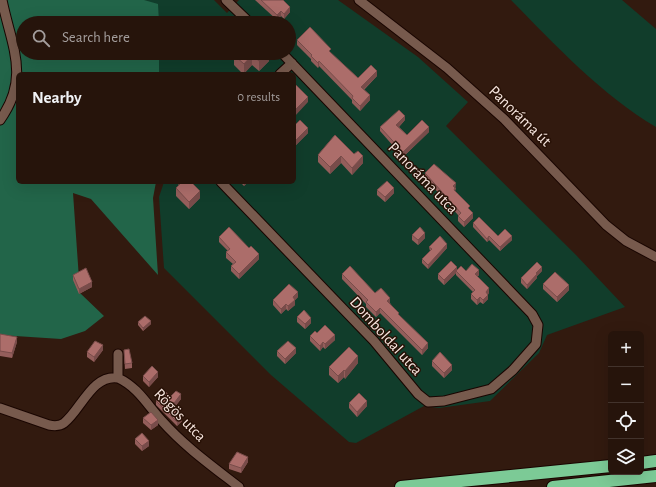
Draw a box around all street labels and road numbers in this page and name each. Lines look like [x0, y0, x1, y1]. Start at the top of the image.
street label: Panoráma út [486, 83, 554, 149]
street label: Panoráma utca [385, 139, 461, 217]
street label: Domboldal utca [347, 294, 425, 378]
street label: Rögös utca [151, 385, 209, 445]

